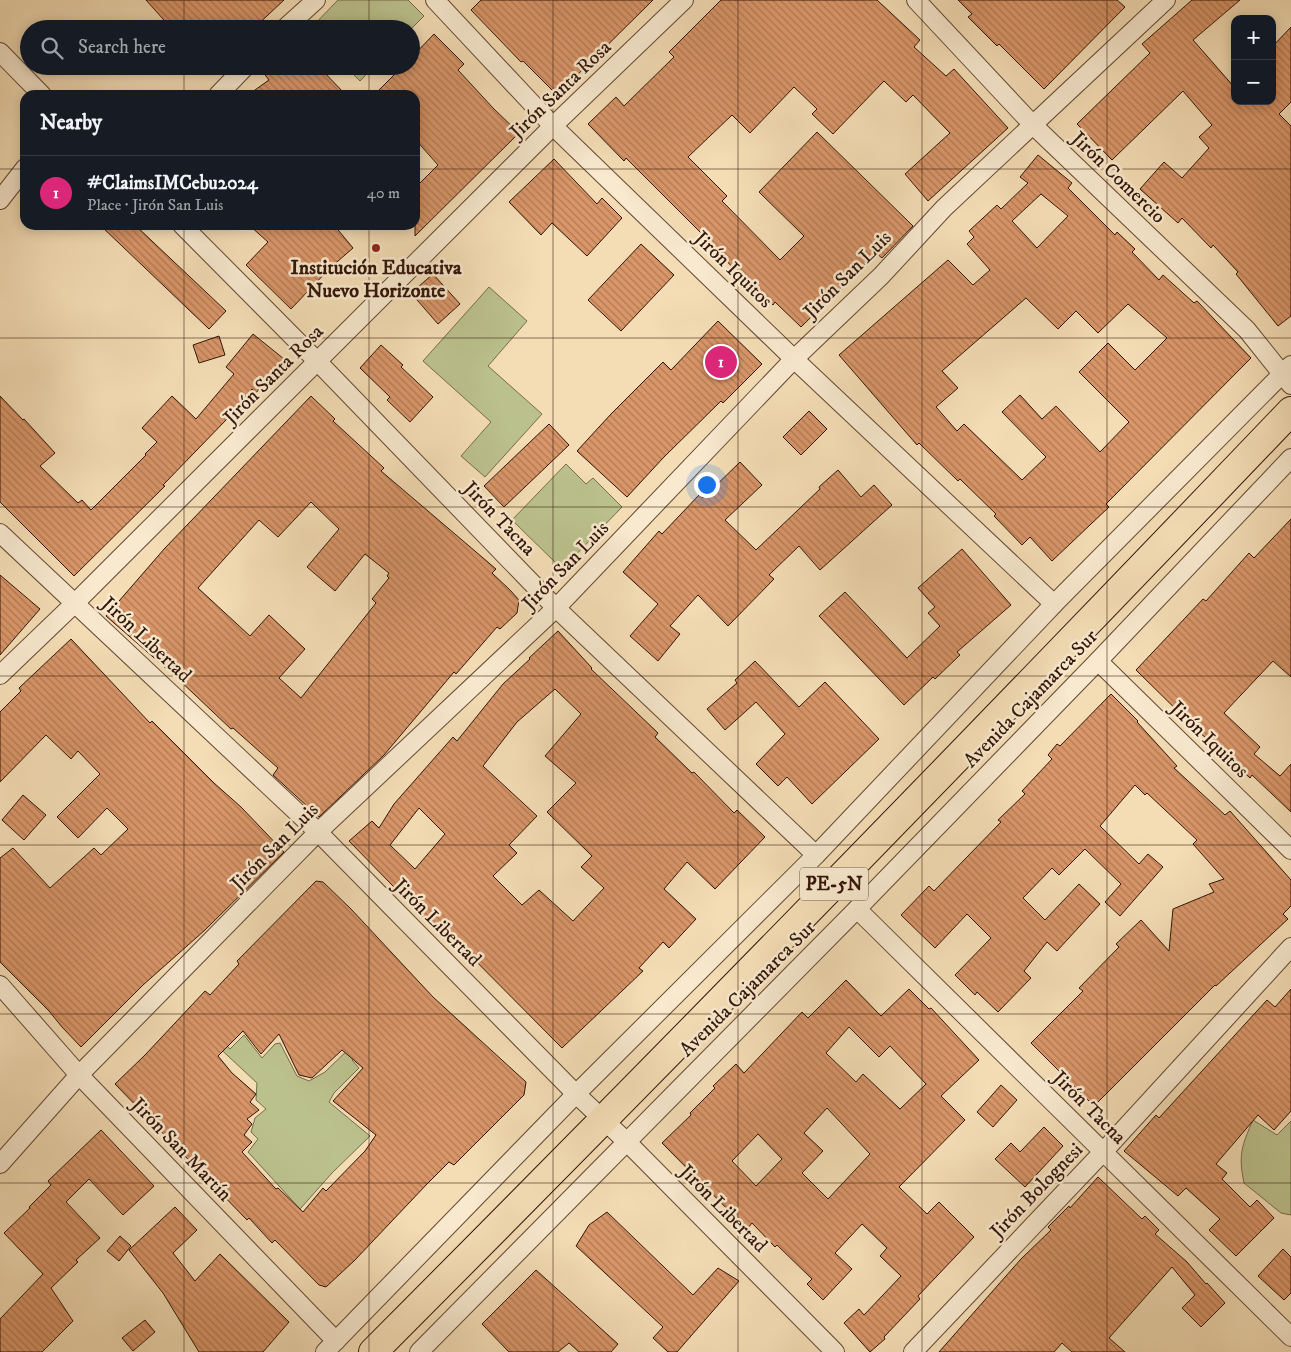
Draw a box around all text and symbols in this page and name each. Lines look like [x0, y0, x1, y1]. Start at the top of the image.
map controls [1231, 15, 1276, 105]
button: + [1231, 15, 1276, 60]
search box [20, 20, 420, 75]
icon: search [38, 34, 66, 62]
street label: Jirón Santa Rosa [504, 35, 617, 146]
text: Search here [78, 36, 166, 59]
button: − [1231, 60, 1276, 105]
text: Nearby [40, 110, 102, 136]
street label: Jirón Comercio [1064, 125, 1170, 229]
text: #ClaimsIMCebu2024 [87, 172, 258, 195]
text: 1 [53, 183, 59, 203]
text: 40 m [367, 183, 400, 203]
text: Place · Jirón San Luis [87, 195, 223, 215]
street label: Jirón Iquitos [687, 225, 778, 314]
street label: Jirón San Luis [797, 226, 897, 326]
marker: Institución Educativa Nuevo Horizonte [370, 242, 382, 254]
place label: Institución Educativa Nuevo Horizonte [291, 256, 462, 304]
street label: Jirón Santa Rosa [217, 319, 330, 432]
pin: 1 [705, 343, 737, 381]
your location [694, 472, 720, 498]
street label: Jirón Tacna [456, 475, 541, 562]
street label: Jirón San Luis [516, 516, 615, 617]
street label: Jirón Libertad [94, 591, 196, 688]
street label: Avenida Cajamarca Sur [959, 624, 1104, 773]
street label: Jirón Iquitos [1163, 695, 1254, 784]
street label: Jirón San Luis [224, 798, 324, 898]
road number: PE-5N [800, 868, 868, 901]
street label: Jirón Libertad [386, 872, 486, 972]
street label: Avenida Cajamarca Sur [675, 915, 822, 1062]
street label: Jirón Tacna [1046, 1065, 1131, 1150]
street label: Jirón San Martín [124, 1091, 237, 1207]
street label: Jirón Bolognesi [984, 1138, 1089, 1245]
street label: Jirón Libertad [672, 1158, 772, 1258]

